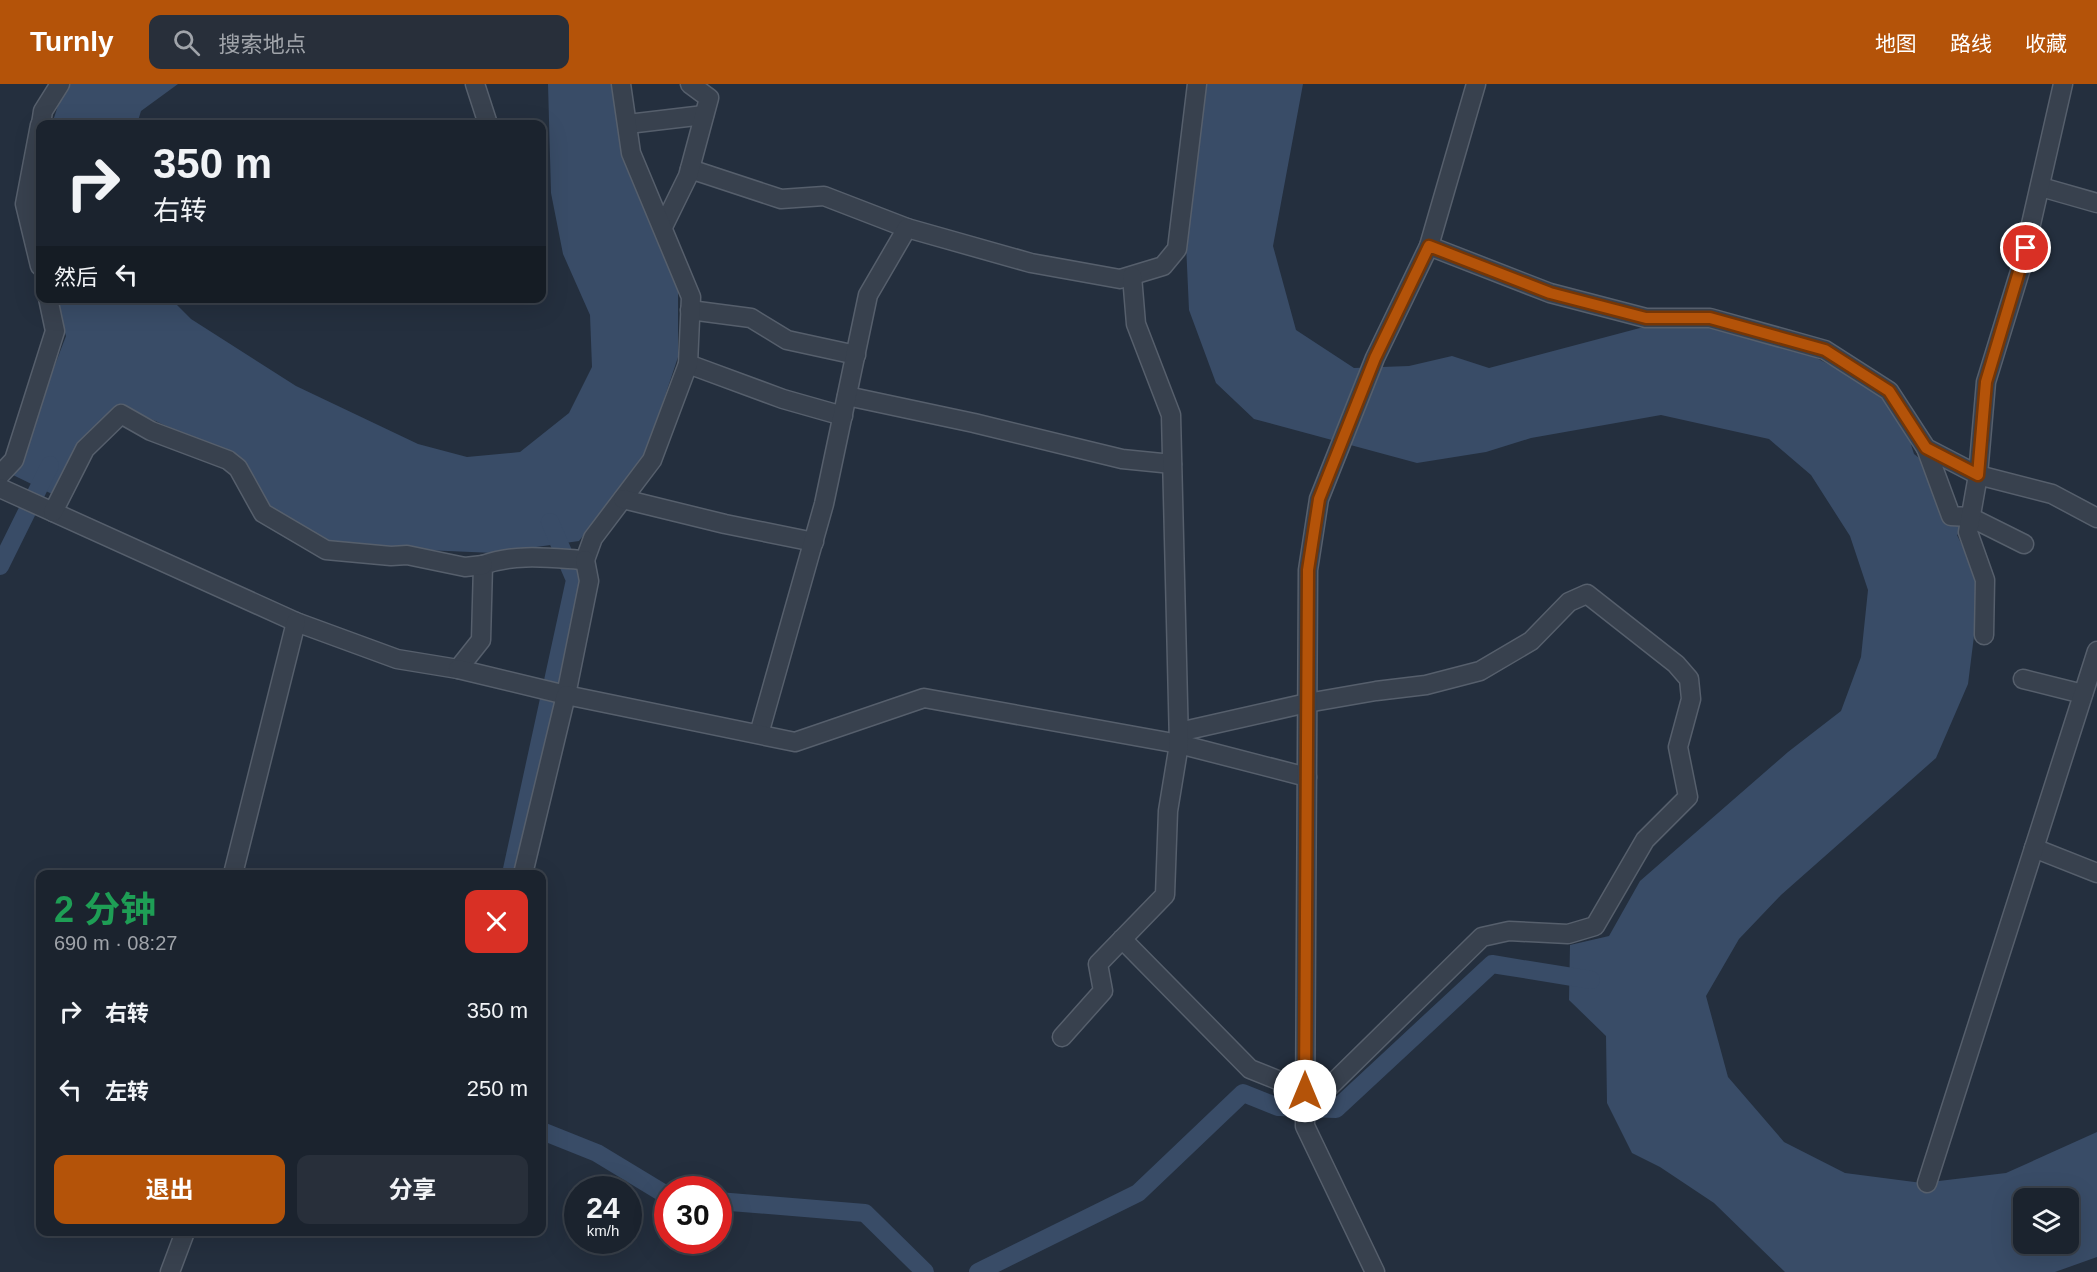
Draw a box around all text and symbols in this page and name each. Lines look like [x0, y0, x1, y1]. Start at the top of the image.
search box [149, 15, 569, 69]
text: Turnly [30, 26, 113, 57]
icon: search [170, 26, 203, 59]
text: 搜索地点 [218, 32, 307, 57]
text: 地图 [1875, 32, 1917, 55]
text: 路线 [1950, 32, 1992, 55]
text: 收藏 [2025, 32, 2067, 55]
text: 350 m [153, 140, 272, 187]
icon: right [54, 144, 132, 222]
text: 右转 [153, 196, 207, 226]
pin [2000, 222, 2051, 273]
icon: arrive [2009, 231, 2042, 264]
icon: left [110, 258, 143, 291]
text: 然后 [54, 265, 98, 290]
text: 2 分钟 [54, 889, 156, 930]
button: close [465, 890, 528, 953]
text: 690 m · 08:27 [54, 932, 177, 954]
icon: right [54, 995, 87, 1028]
text: 350 m [467, 998, 528, 1023]
text: 右转 [105, 1001, 149, 1026]
position arrow [1273, 1059, 1337, 1123]
icon: left [54, 1073, 87, 1106]
text: 250 m [467, 1076, 528, 1101]
text: 左转 [105, 1079, 149, 1104]
button: 退出 [54, 1155, 285, 1224]
button: 分享 [297, 1155, 528, 1224]
speed limit sign: 30 [654, 1176, 732, 1254]
map controls [2013, 1188, 2079, 1254]
button: layers [2013, 1188, 2079, 1254]
text: 24 [586, 1191, 620, 1224]
text: km/h [587, 1222, 619, 1239]

